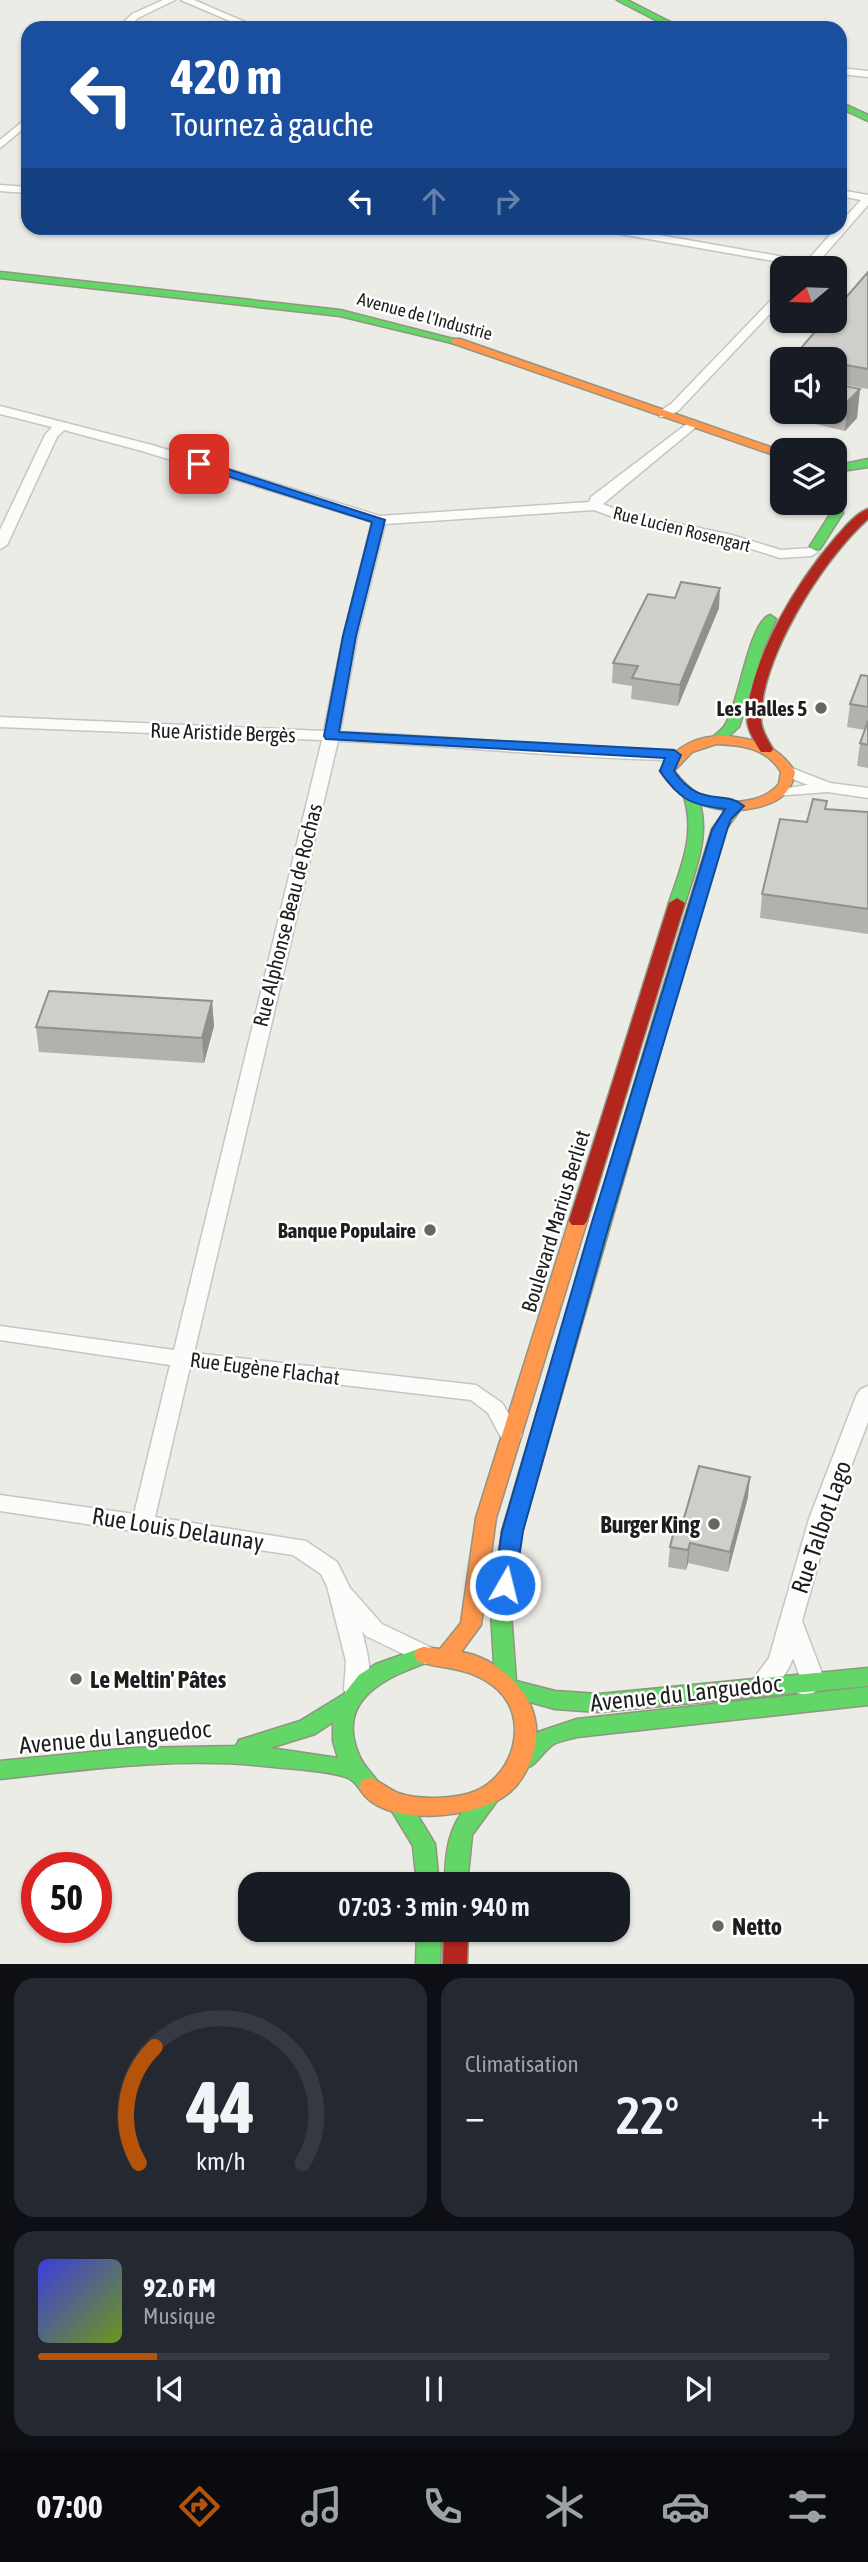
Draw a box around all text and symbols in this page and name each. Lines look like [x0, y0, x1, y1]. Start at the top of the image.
text: 420 m [171, 48, 282, 104]
icon: left [56, 49, 147, 140]
text: Tournez à gauche [171, 106, 374, 143]
icon: left [342, 182, 380, 220]
icon: ahead [415, 182, 453, 220]
icon: right [488, 182, 526, 220]
north arrow [770, 256, 847, 332]
map controls [770, 256, 847, 515]
street label: Avenue de l'Industrie [355, 288, 495, 344]
button: sound [770, 347, 847, 424]
pin [169, 434, 229, 494]
button: layers [770, 438, 847, 515]
icon: arrive [180, 445, 218, 483]
street label: Rue Lucien Rosengart [611, 502, 753, 556]
place label: Les Halles 5 [716, 696, 807, 720]
marker: Les Halles 5 [813, 700, 829, 716]
street label: Rue Aristide Bergès [150, 717, 296, 747]
street label: Rue Alphonse Beau de Rochas [248, 801, 326, 1029]
street label: Boulevard Marius Berliet [516, 1127, 594, 1315]
place label: Banque Populaire [278, 1218, 416, 1242]
marker: Banque Populaire [422, 1222, 438, 1238]
street label: Rue Eugène Flachat [189, 1347, 341, 1389]
street label: Rue Talbot Lago [786, 1457, 856, 1597]
street label: Rue Louis Delaunay [90, 1502, 266, 1556]
place label: Burger King [600, 1511, 701, 1538]
marker: Burger King [706, 1516, 722, 1532]
position arrow [468, 1548, 542, 1622]
place label: Le Meltin' Pâtes [90, 1666, 227, 1693]
street label: Avenue du Languedoc [589, 1670, 783, 1716]
marker: Le Meltin' Pâtes [68, 1671, 84, 1687]
street label: Avenue du Languedoc [18, 1715, 212, 1759]
speed limit sign: 50 [21, 1852, 112, 1943]
text: 07:03 · 3 min · 940 m [338, 1892, 530, 1922]
place label: Netto [732, 1913, 782, 1940]
marker: Netto [710, 1918, 726, 1934]
text: Climatisation [465, 2051, 579, 2077]
text: 44 [185, 2066, 255, 2149]
text: 22° [616, 2085, 679, 2145]
text: − [465, 2094, 485, 2137]
text: + [810, 2094, 830, 2137]
text: km/h [196, 2147, 245, 2175]
text: 92.0 FM [143, 2273, 216, 2303]
text: Musique [143, 2303, 215, 2329]
icon: previous [151, 2370, 189, 2408]
icon: pause [415, 2370, 453, 2408]
icon: next [679, 2370, 717, 2408]
icon: directions [175, 2482, 224, 2531]
icon: music [297, 2482, 346, 2531]
icon: phone [418, 2482, 467, 2531]
icon: climate [540, 2482, 589, 2531]
icon: car [661, 2482, 710, 2531]
icon: filters [783, 2482, 832, 2531]
text: 07:00 [36, 2488, 103, 2525]

